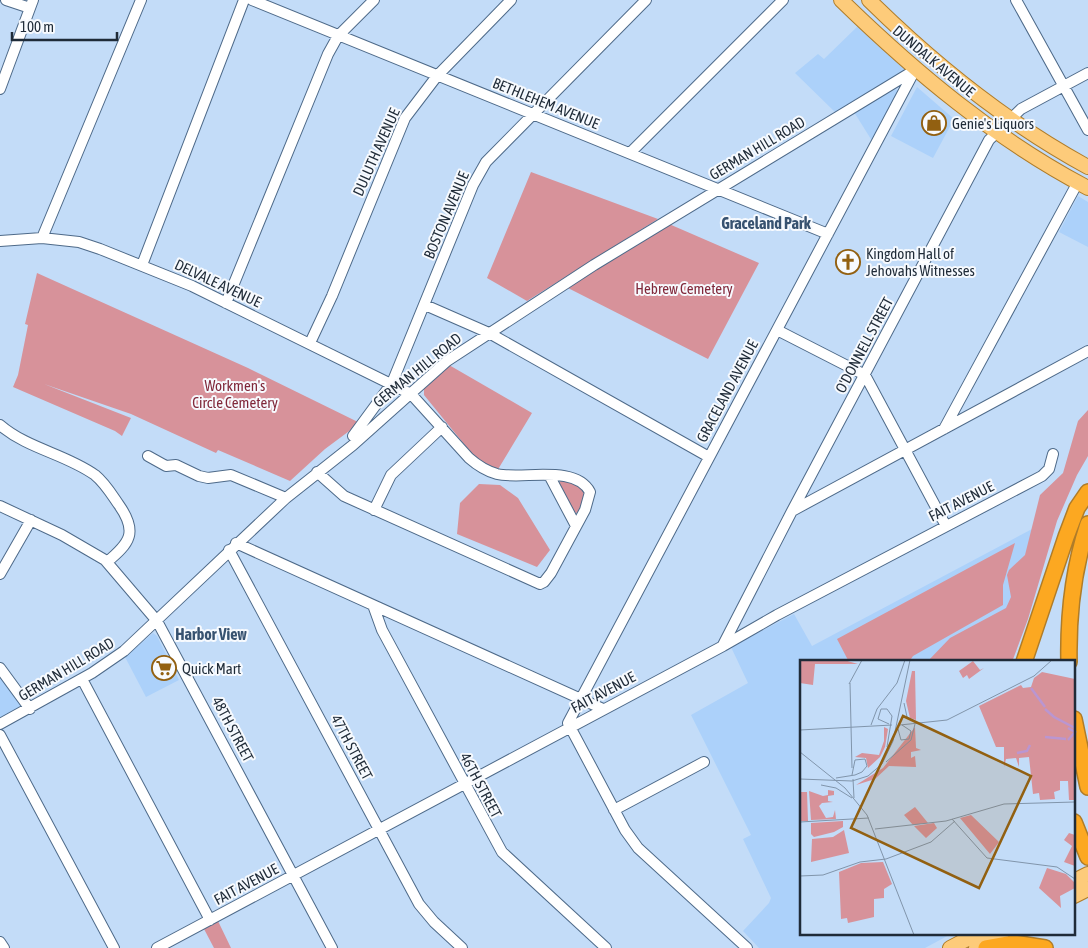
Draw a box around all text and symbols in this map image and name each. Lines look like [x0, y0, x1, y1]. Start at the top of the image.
scale bar [12, 10, 118, 42]
text: 100 m [20, 18, 54, 35]
street label: DUNDALK AVENUE [889, 22, 979, 101]
street label: BETHLEHEM AVENUE [490, 74, 602, 132]
street label: DULUTH AVENUE [349, 105, 403, 198]
shop icon: Genie's Liquors [921, 110, 947, 136]
street label: GERMAN HILL ROAD [706, 113, 808, 183]
place label: Genie's Liquors [952, 115, 1034, 132]
street label: BOSTON AVENUE [420, 168, 472, 261]
district label: Graceland Park [721, 214, 812, 232]
place label: Kingdom Hall of Jehovahs Witnesses [866, 245, 975, 279]
church icon: Kingdom Hall of Jehovahs Witnesses [835, 249, 861, 275]
street label: DELVALE AVENUE [172, 256, 264, 311]
park label: Hebrew Cemetery [635, 280, 733, 297]
street label: O'DONNELL STREET [832, 294, 897, 396]
street label: GERMAN HILL ROAD [370, 329, 464, 411]
street label: GRACELAND AVENUE [693, 336, 761, 445]
park label: Workmen's Circle Cemetery [192, 377, 278, 411]
street label: FAIT AVENUE [926, 477, 997, 525]
district label: Harbor View [175, 625, 247, 643]
street label: GERMAN HILL ROAD [15, 634, 117, 704]
supermarket icon: Quick Mart [151, 655, 177, 681]
place label: Quick Mart [182, 660, 241, 677]
inset map [800, 660, 1076, 936]
street label: FAIT AVENUE [568, 668, 639, 716]
street label: 48TH STREET [209, 694, 257, 765]
street label: 47TH STREET [328, 712, 376, 783]
street label: 46TH STREET [457, 750, 505, 821]
street label: FAIT AVENUE [211, 860, 282, 908]

